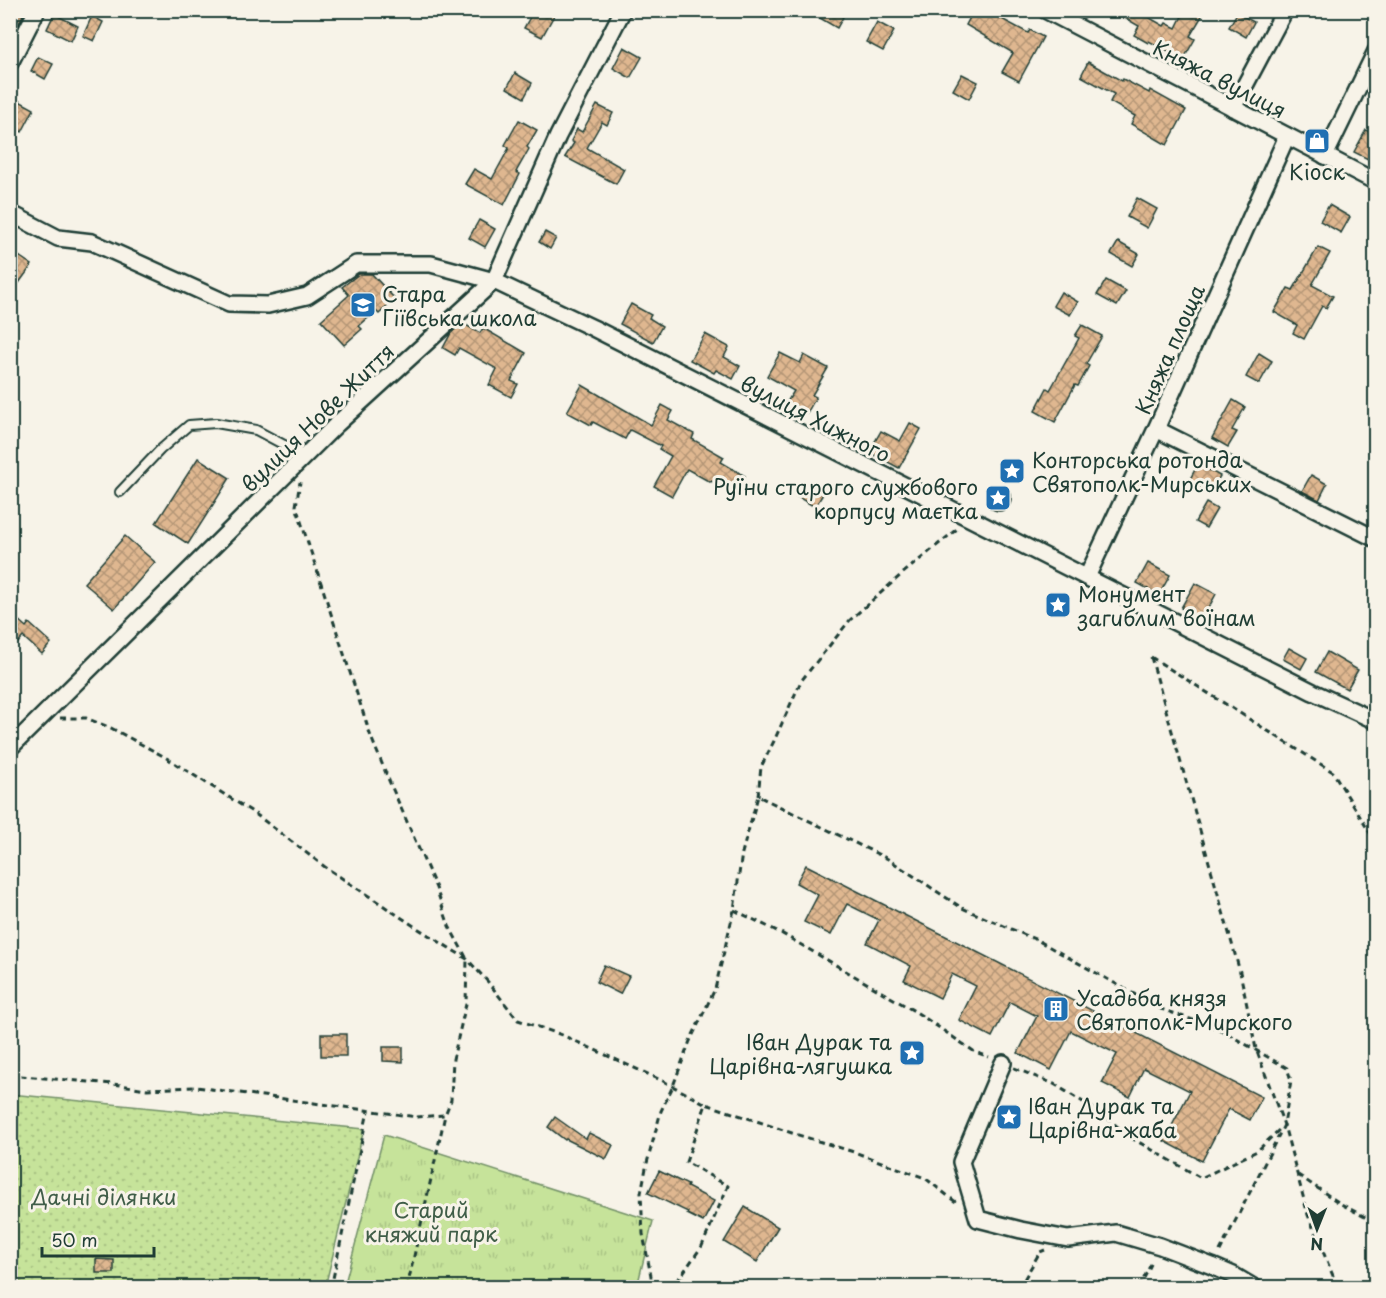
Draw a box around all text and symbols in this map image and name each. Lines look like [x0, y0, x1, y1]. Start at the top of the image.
street label: Княжа вулиця [1148, 31, 1292, 125]
shop icon: Кіоск [1302, 126, 1332, 156]
place label: Кіоск [1289, 155, 1345, 187]
place label: Стара Гіївська школа [382, 277, 537, 333]
street label: Княжа площа [1126, 279, 1212, 419]
school or university icon: Стара Гіївська школа [348, 290, 378, 320]
street label: вулиця Нове Життя [233, 335, 401, 499]
street label: вулиця Хижного [735, 366, 897, 470]
place label: Конторська ротонда Святополк-Мирських [1032, 443, 1251, 499]
place icon: Конторська ротонда Святополк-Мирських [997, 456, 1027, 486]
place label: Руїни старого службового корпусу маєтка [713, 470, 979, 526]
place icon: Руїни старого службового корпусу маєтка [983, 483, 1013, 513]
place label: Монумент загиблим воїнам [1077, 577, 1256, 633]
place icon: Монумент загиблим воїнам [1043, 590, 1073, 620]
place label: Усадьба князя Святополк-Мирского [1076, 981, 1293, 1037]
building icon: Усадьба князя Святополк-Мирского [1041, 994, 1071, 1024]
place label: Іван Дурак та Царівна-лягушка [709, 1025, 893, 1081]
place icon: Іван Дурак та Царівна-лягушка [897, 1038, 927, 1068]
place label: Іван Дурак та Царівна-жаба [1028, 1089, 1178, 1145]
place icon: Іван Дурак та Царівна-жаба [994, 1102, 1024, 1132]
park label: Дачні ділянки [31, 1180, 176, 1212]
park label: Старий княжий парк [364, 1193, 498, 1249]
north arrow [1287, 1199, 1347, 1259]
scale bar [42, 1220, 154, 1258]
text: 50 m [51, 1226, 98, 1253]
text: N [1310, 1233, 1323, 1257]

